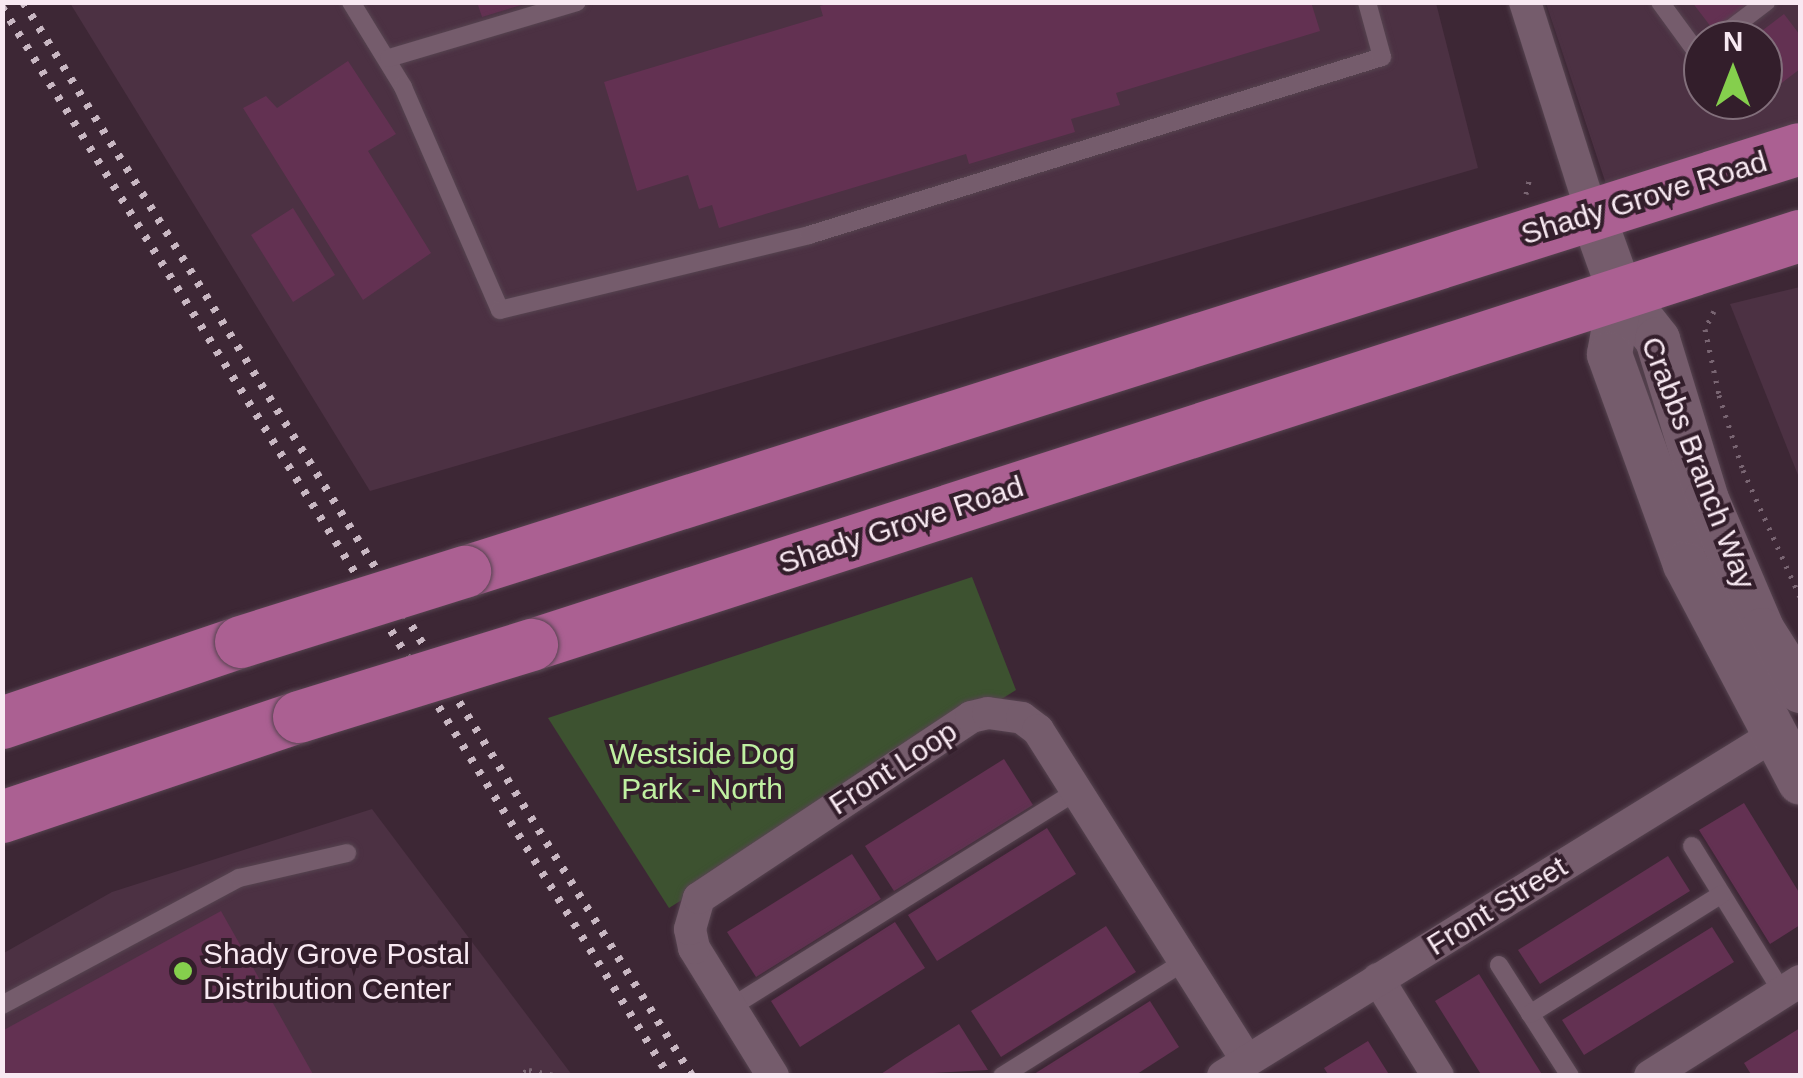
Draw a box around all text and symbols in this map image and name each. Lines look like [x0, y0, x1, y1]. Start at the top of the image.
north arrow [1683, 20, 1783, 120]
text: N [1723, 26, 1743, 57]
street label: Shady Grove Road [1517, 143, 1771, 253]
street label: Crabbs Branch Way [1633, 332, 1763, 594]
street label: Shady Grove Road [774, 468, 1028, 582]
street label: Front Loop [822, 713, 964, 823]
park label: Westside Dog Park - North [609, 736, 795, 806]
street label: Front Street [1420, 849, 1574, 963]
place label: Shady Grove Postal Distribution Center [203, 936, 470, 1006]
marker: Shady Grove Postal Distribution Center [172, 960, 194, 982]

